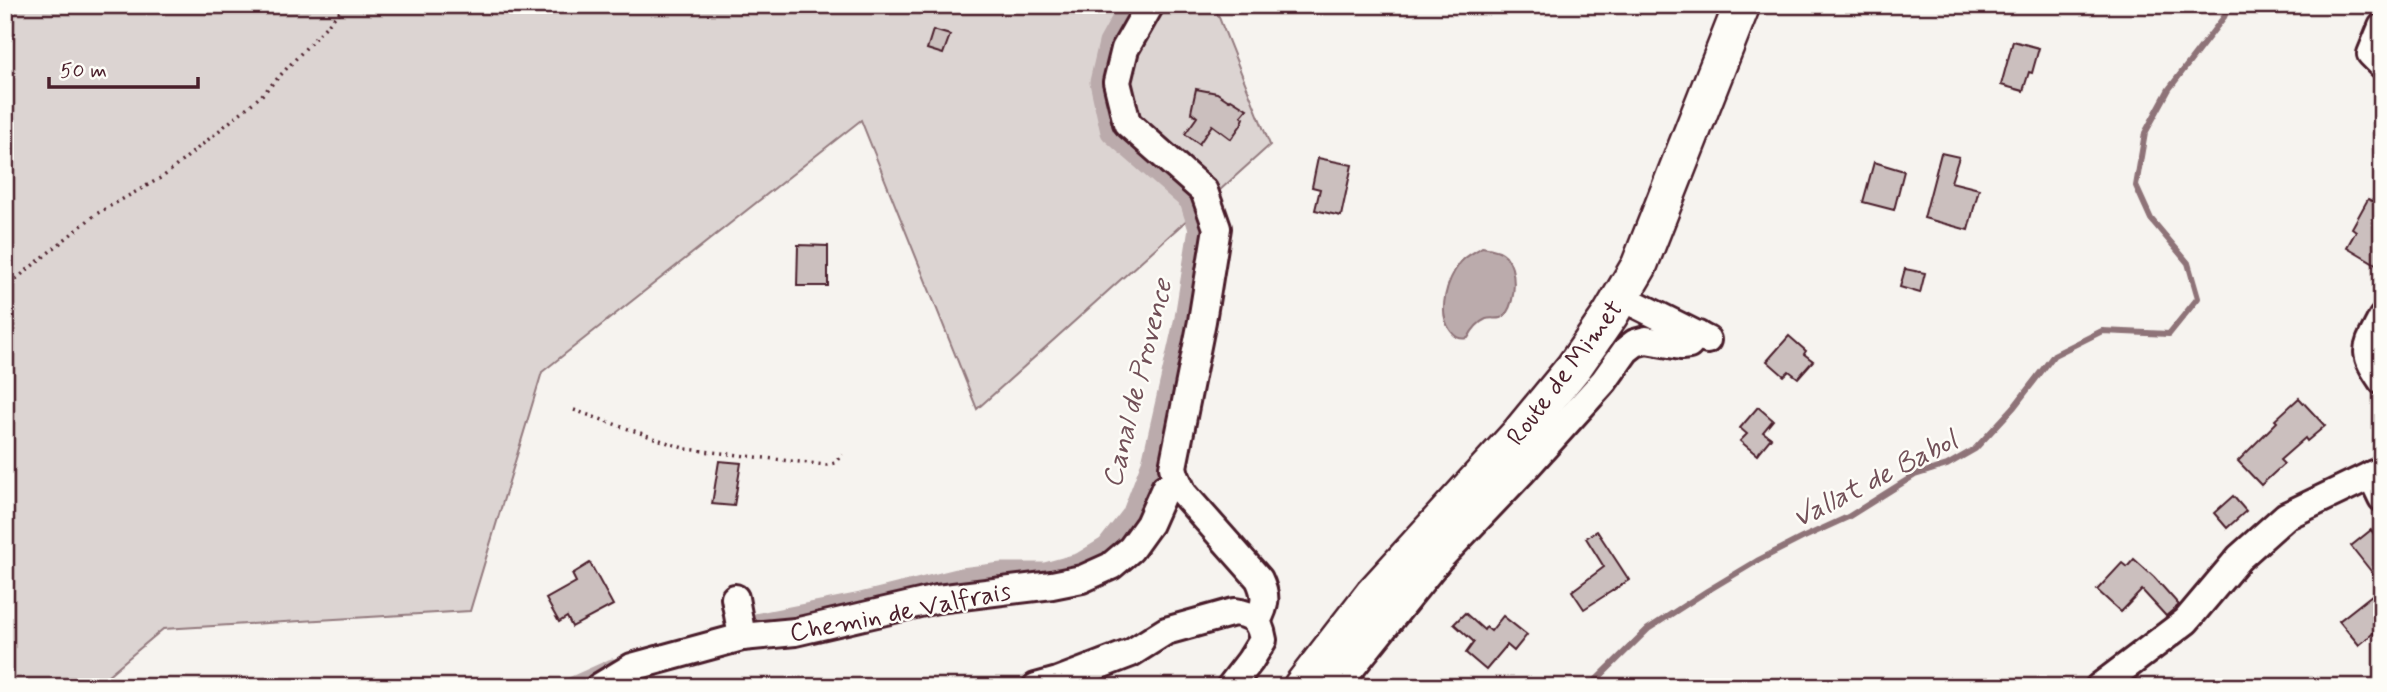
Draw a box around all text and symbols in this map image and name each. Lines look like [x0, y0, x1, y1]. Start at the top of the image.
scale bar [49, 46, 198, 90]
text: 50 m [60, 57, 107, 85]
water label: Canal de Provence [1095, 274, 1183, 492]
street label: Route de Mimet [1500, 293, 1632, 453]
water label: Vallat de Babol [1787, 422, 1966, 538]
street label: Chemin de Valfrais [787, 575, 1014, 651]

